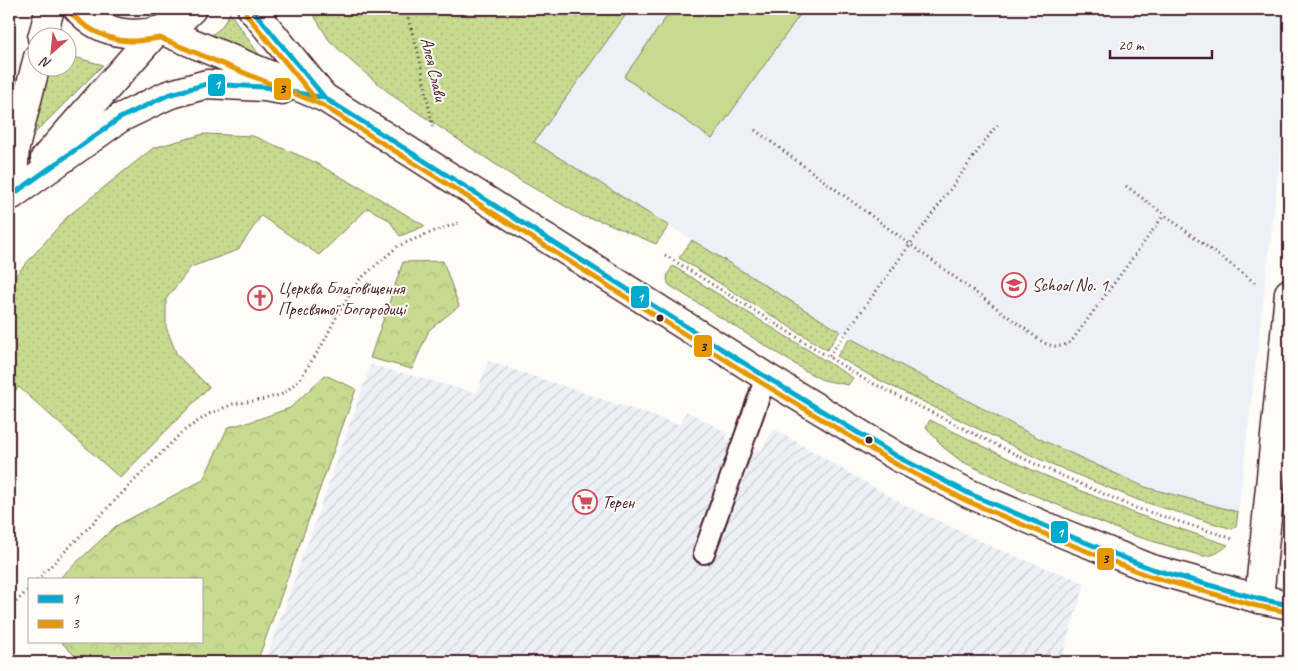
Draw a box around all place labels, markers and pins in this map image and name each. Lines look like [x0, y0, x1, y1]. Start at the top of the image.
school or university icon: School No. 1 [1001, 272, 1027, 298]
place label: School No. 1 [1032, 274, 1109, 296]
place label: Церква Благовіщення Пресвятої Богородиці [278, 277, 408, 320]
church icon: Церква Благовіщення Пресвятої Богородиці [247, 285, 273, 311]
unlabelled marker [655, 313, 665, 323]
unlabelled marker [864, 435, 874, 445]
supermarket icon: Терен [572, 489, 598, 515]
place label: Терен [602, 491, 636, 513]

